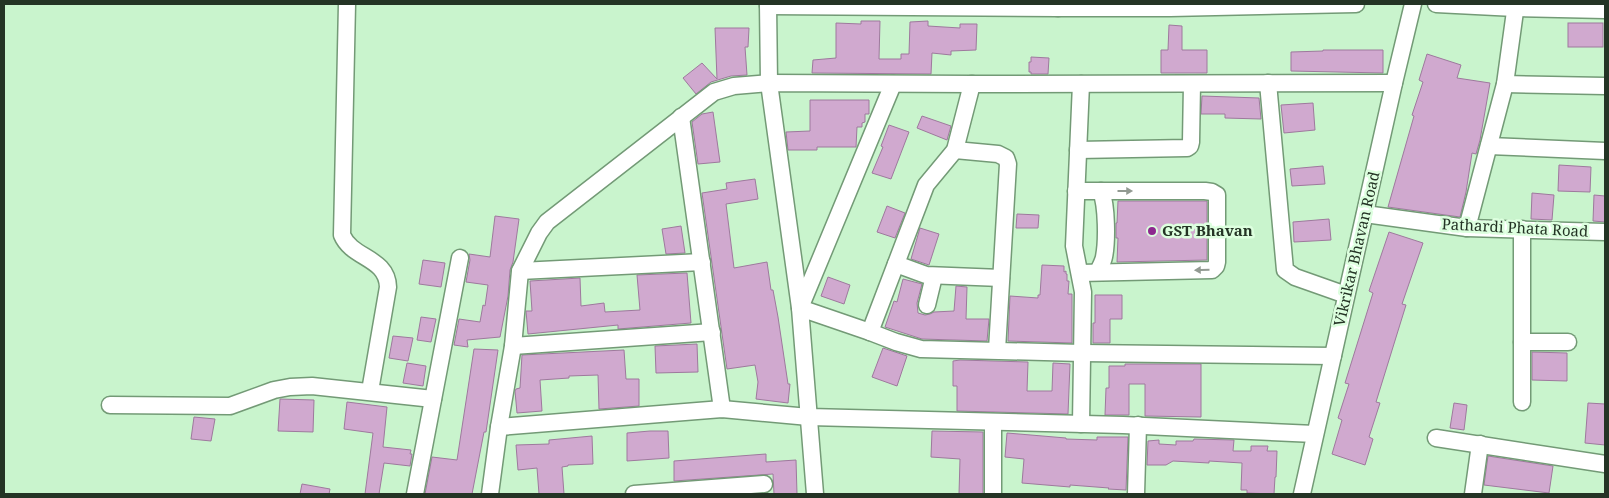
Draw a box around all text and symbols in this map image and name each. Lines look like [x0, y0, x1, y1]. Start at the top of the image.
street label: Vikrikar Bhavan Road [1328, 169, 1384, 328]
one-way arrow [1117, 187, 1133, 195]
street label: Pathardi Phata Road [1441, 213, 1589, 241]
place label: GST Bhavan [1162, 220, 1253, 240]
marker: GST Bhavan [1146, 225, 1158, 237]
one-way arrow [1193, 266, 1209, 274]

